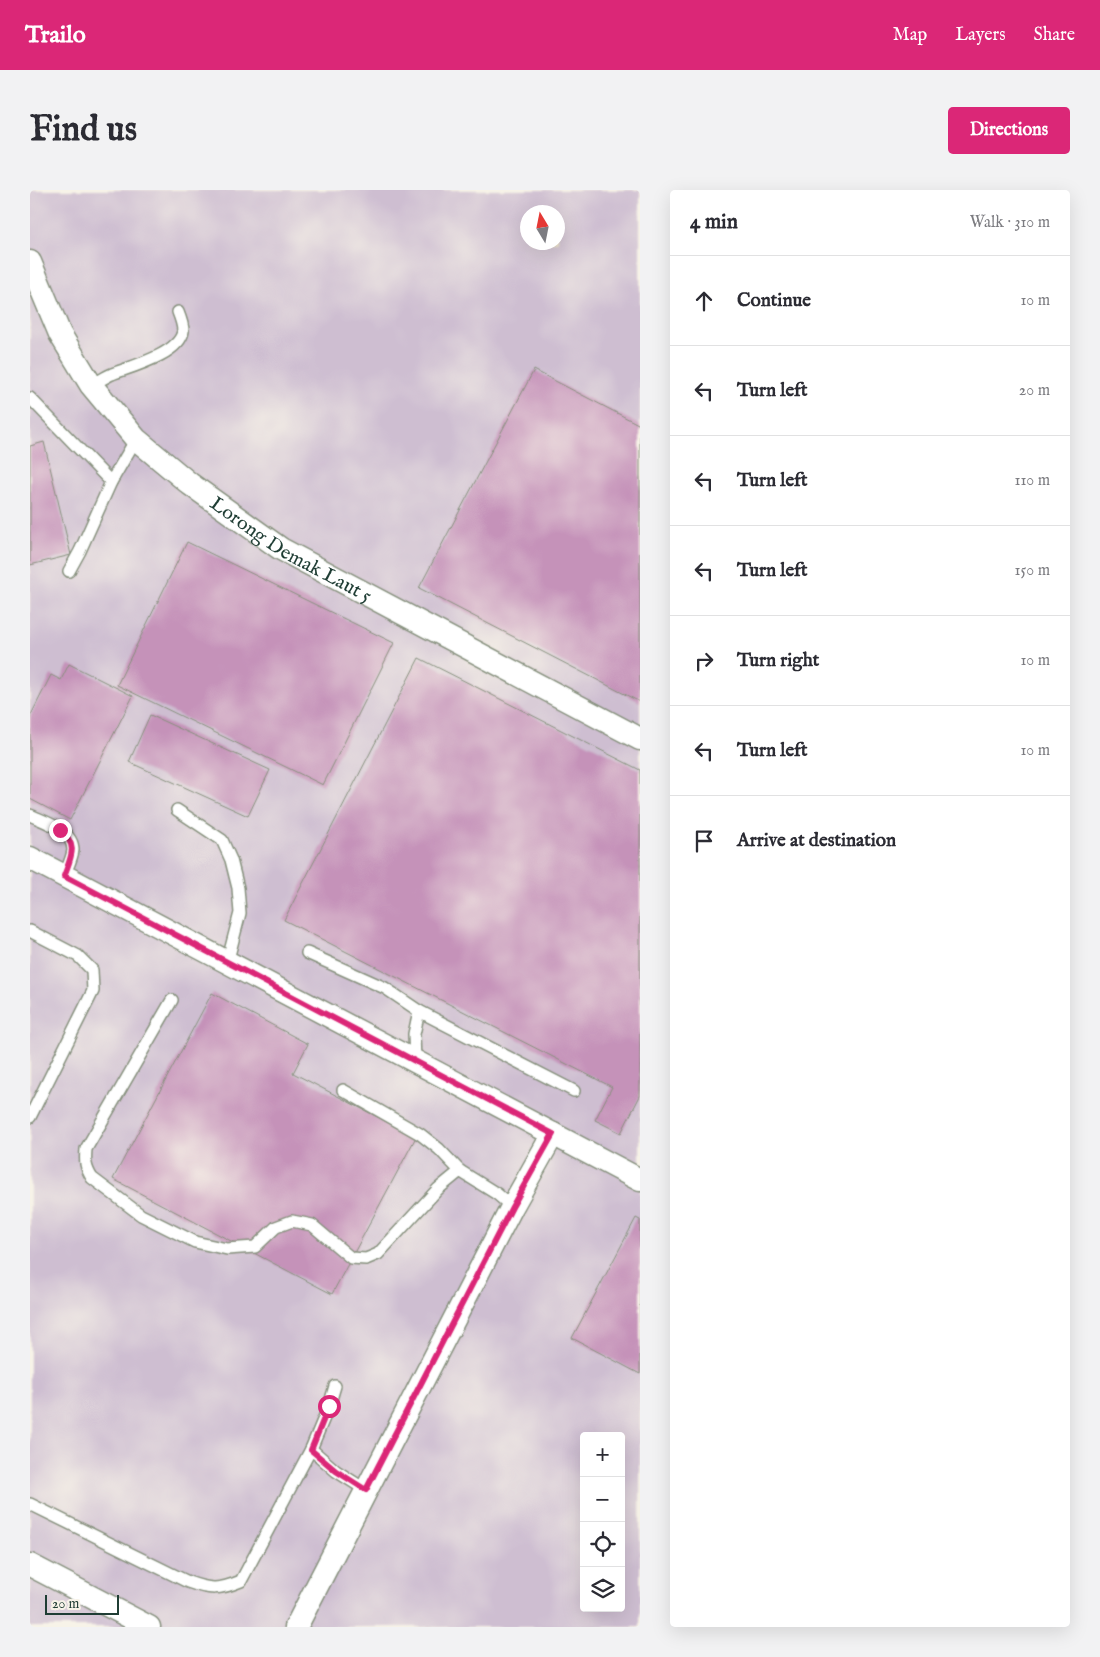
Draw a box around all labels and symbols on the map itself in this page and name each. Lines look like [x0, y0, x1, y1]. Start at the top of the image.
north arrow [520, 205, 565, 250]
street label: Lorong Demak Laut 5 [205, 491, 376, 609]
route end [49, 819, 72, 842]
route start [318, 1395, 341, 1418]
scale bar [45, 1592, 119, 1615]

